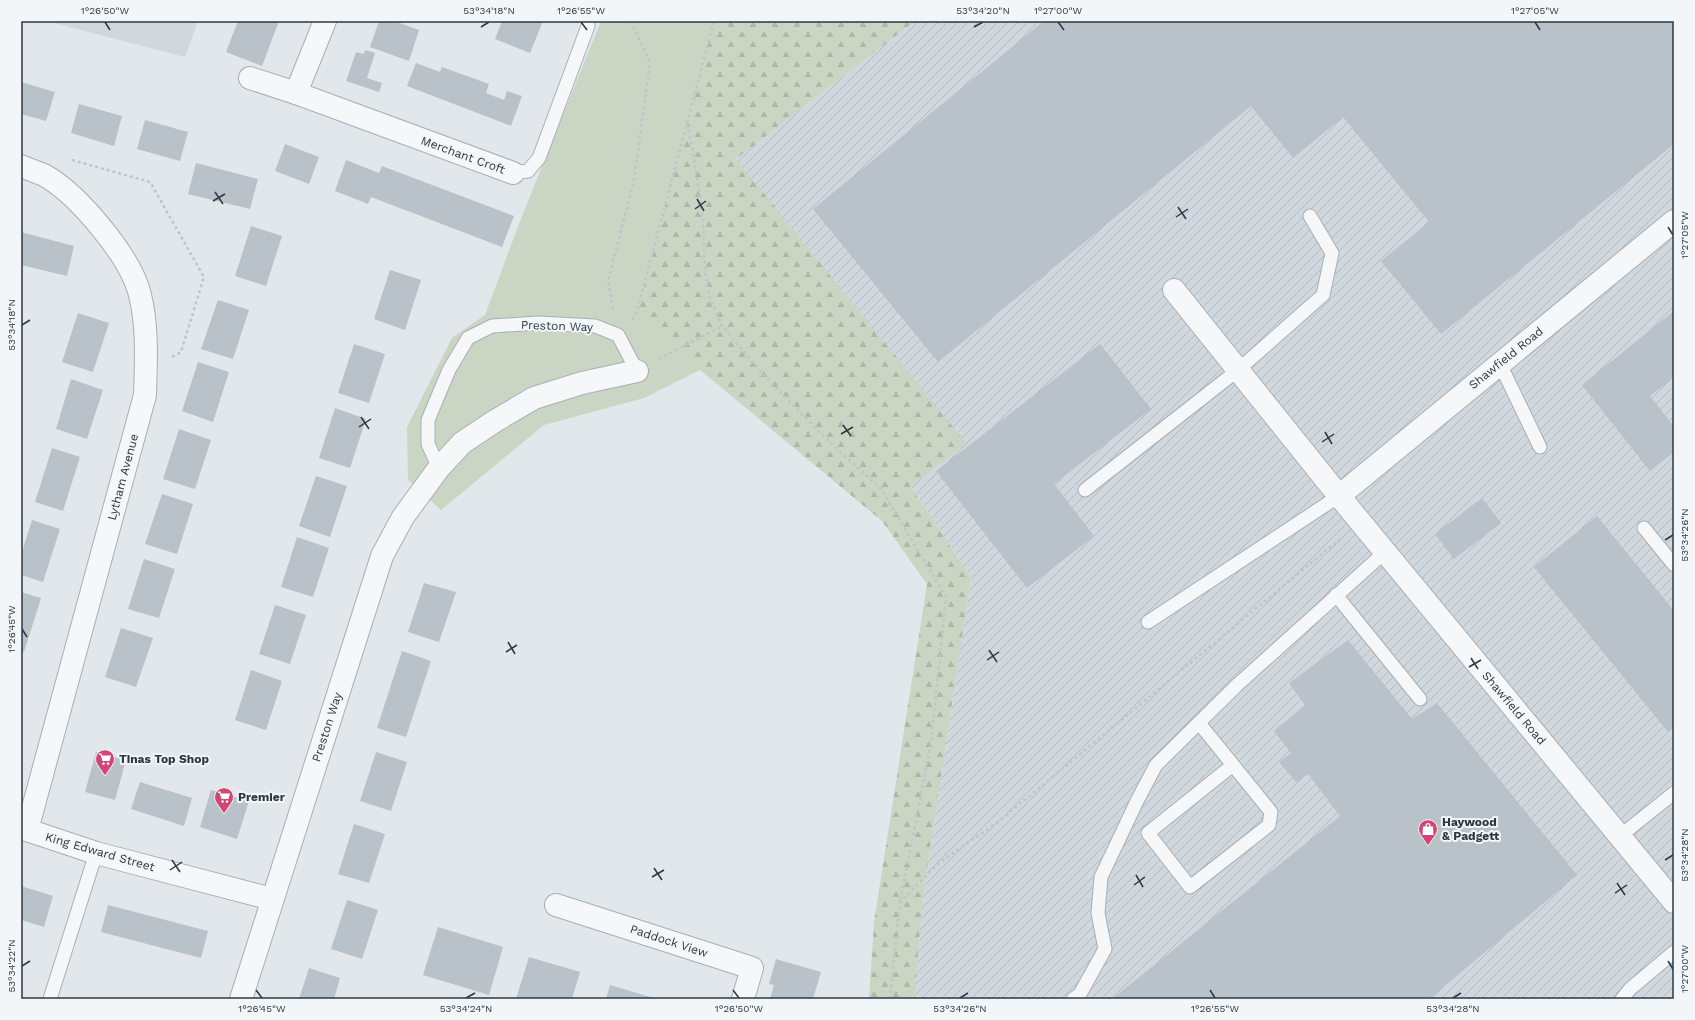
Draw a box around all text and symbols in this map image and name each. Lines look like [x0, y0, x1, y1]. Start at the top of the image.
text: 1°26'50"W [81, 5, 130, 16]
text: 53°34'18"N [463, 5, 515, 16]
text: 1°26'55"W [557, 5, 605, 16]
text: 53°34'20"N [956, 5, 1010, 16]
text: 1°27'00"W [1034, 5, 1082, 16]
text: 1°27'05"W [1511, 5, 1559, 16]
street label: Merchant Croft [419, 133, 507, 177]
text: 1°27'05"W [1679, 211, 1690, 259]
text: 53°34'18"N [6, 299, 17, 351]
street label: Preston Way [521, 318, 594, 334]
street label: Shawfield Road [1466, 324, 1546, 392]
street label: Lytham Avenue [105, 432, 141, 522]
text: 53°34'26"N [1679, 508, 1690, 562]
text: 1°26'45"W [6, 605, 17, 653]
street label: Shawfield Road [1479, 669, 1549, 747]
street label: Preston Way [309, 690, 345, 764]
supermarket icon: Tinas Top Shop [94, 748, 116, 776]
place label: Tinas Top Shop [119, 752, 209, 766]
supermarket icon: Premier [213, 786, 235, 814]
place label: Premier [238, 790, 286, 804]
place label: Haywood & Padgett [1442, 815, 1500, 843]
shop icon: Haywood & Padgett [1417, 818, 1439, 846]
text: 53°34'28"N [1679, 828, 1690, 882]
street label: King Edward Street [44, 830, 156, 874]
street label: Paddock View [628, 922, 710, 960]
text: 53°34'22"N [6, 939, 17, 993]
text: 1°27'00"W [1679, 945, 1690, 993]
text: 1°26'45"W [238, 1003, 286, 1014]
text: 53°34'24"N [440, 1003, 492, 1014]
text: 1°26'50"W [715, 1003, 764, 1014]
text: 53°34'26"N [933, 1003, 987, 1014]
text: 1°26'55"W [1191, 1003, 1239, 1014]
text: 53°34'28"N [1426, 1003, 1480, 1014]

